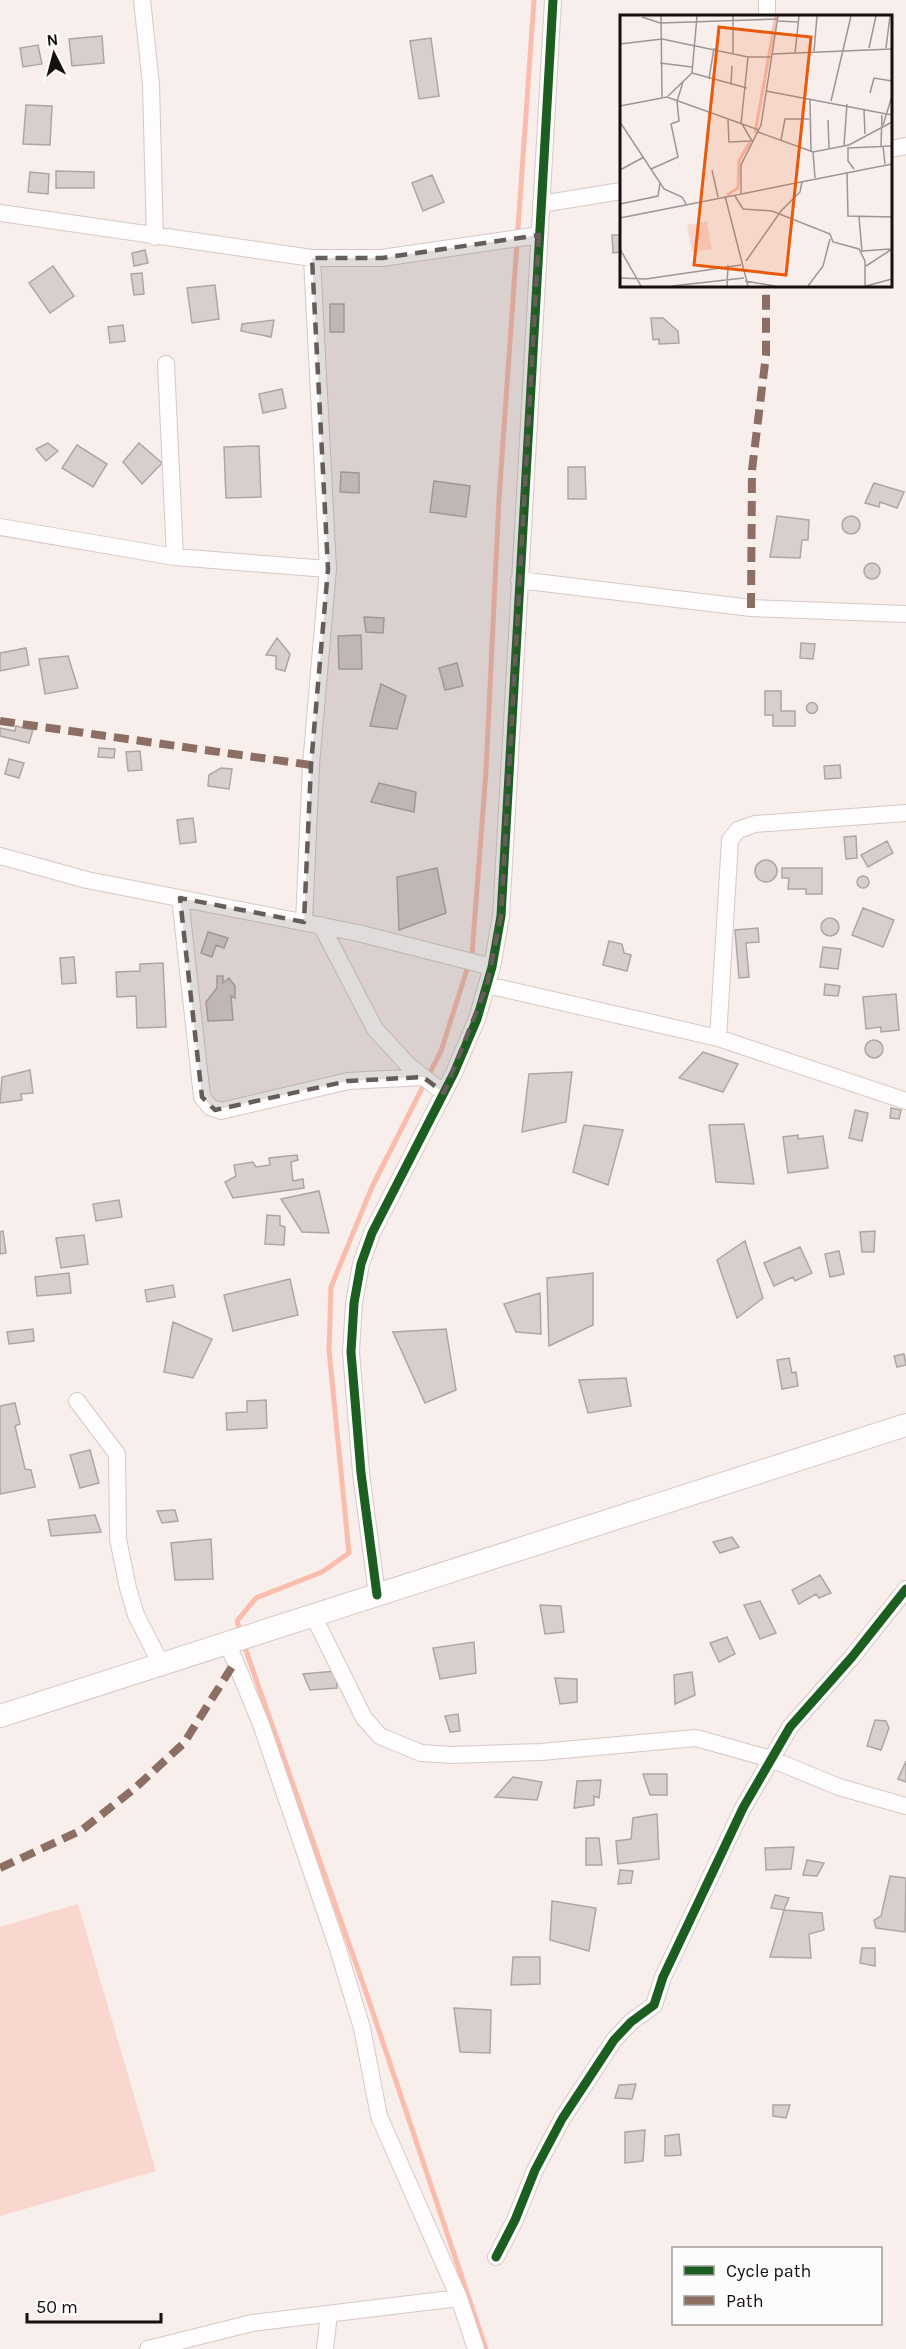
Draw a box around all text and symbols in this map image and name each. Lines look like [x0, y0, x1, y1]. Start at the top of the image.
inset map [620, 15, 891, 286]
north arrow [24, 24, 84, 84]
text: N [46, 30, 59, 50]
legend [672, 2247, 882, 2325]
text: Cycle path [726, 2260, 811, 2282]
scale bar [27, 2286, 160, 2324]
text: Path [726, 2290, 764, 2312]
text: 50 m [36, 2296, 78, 2318]

